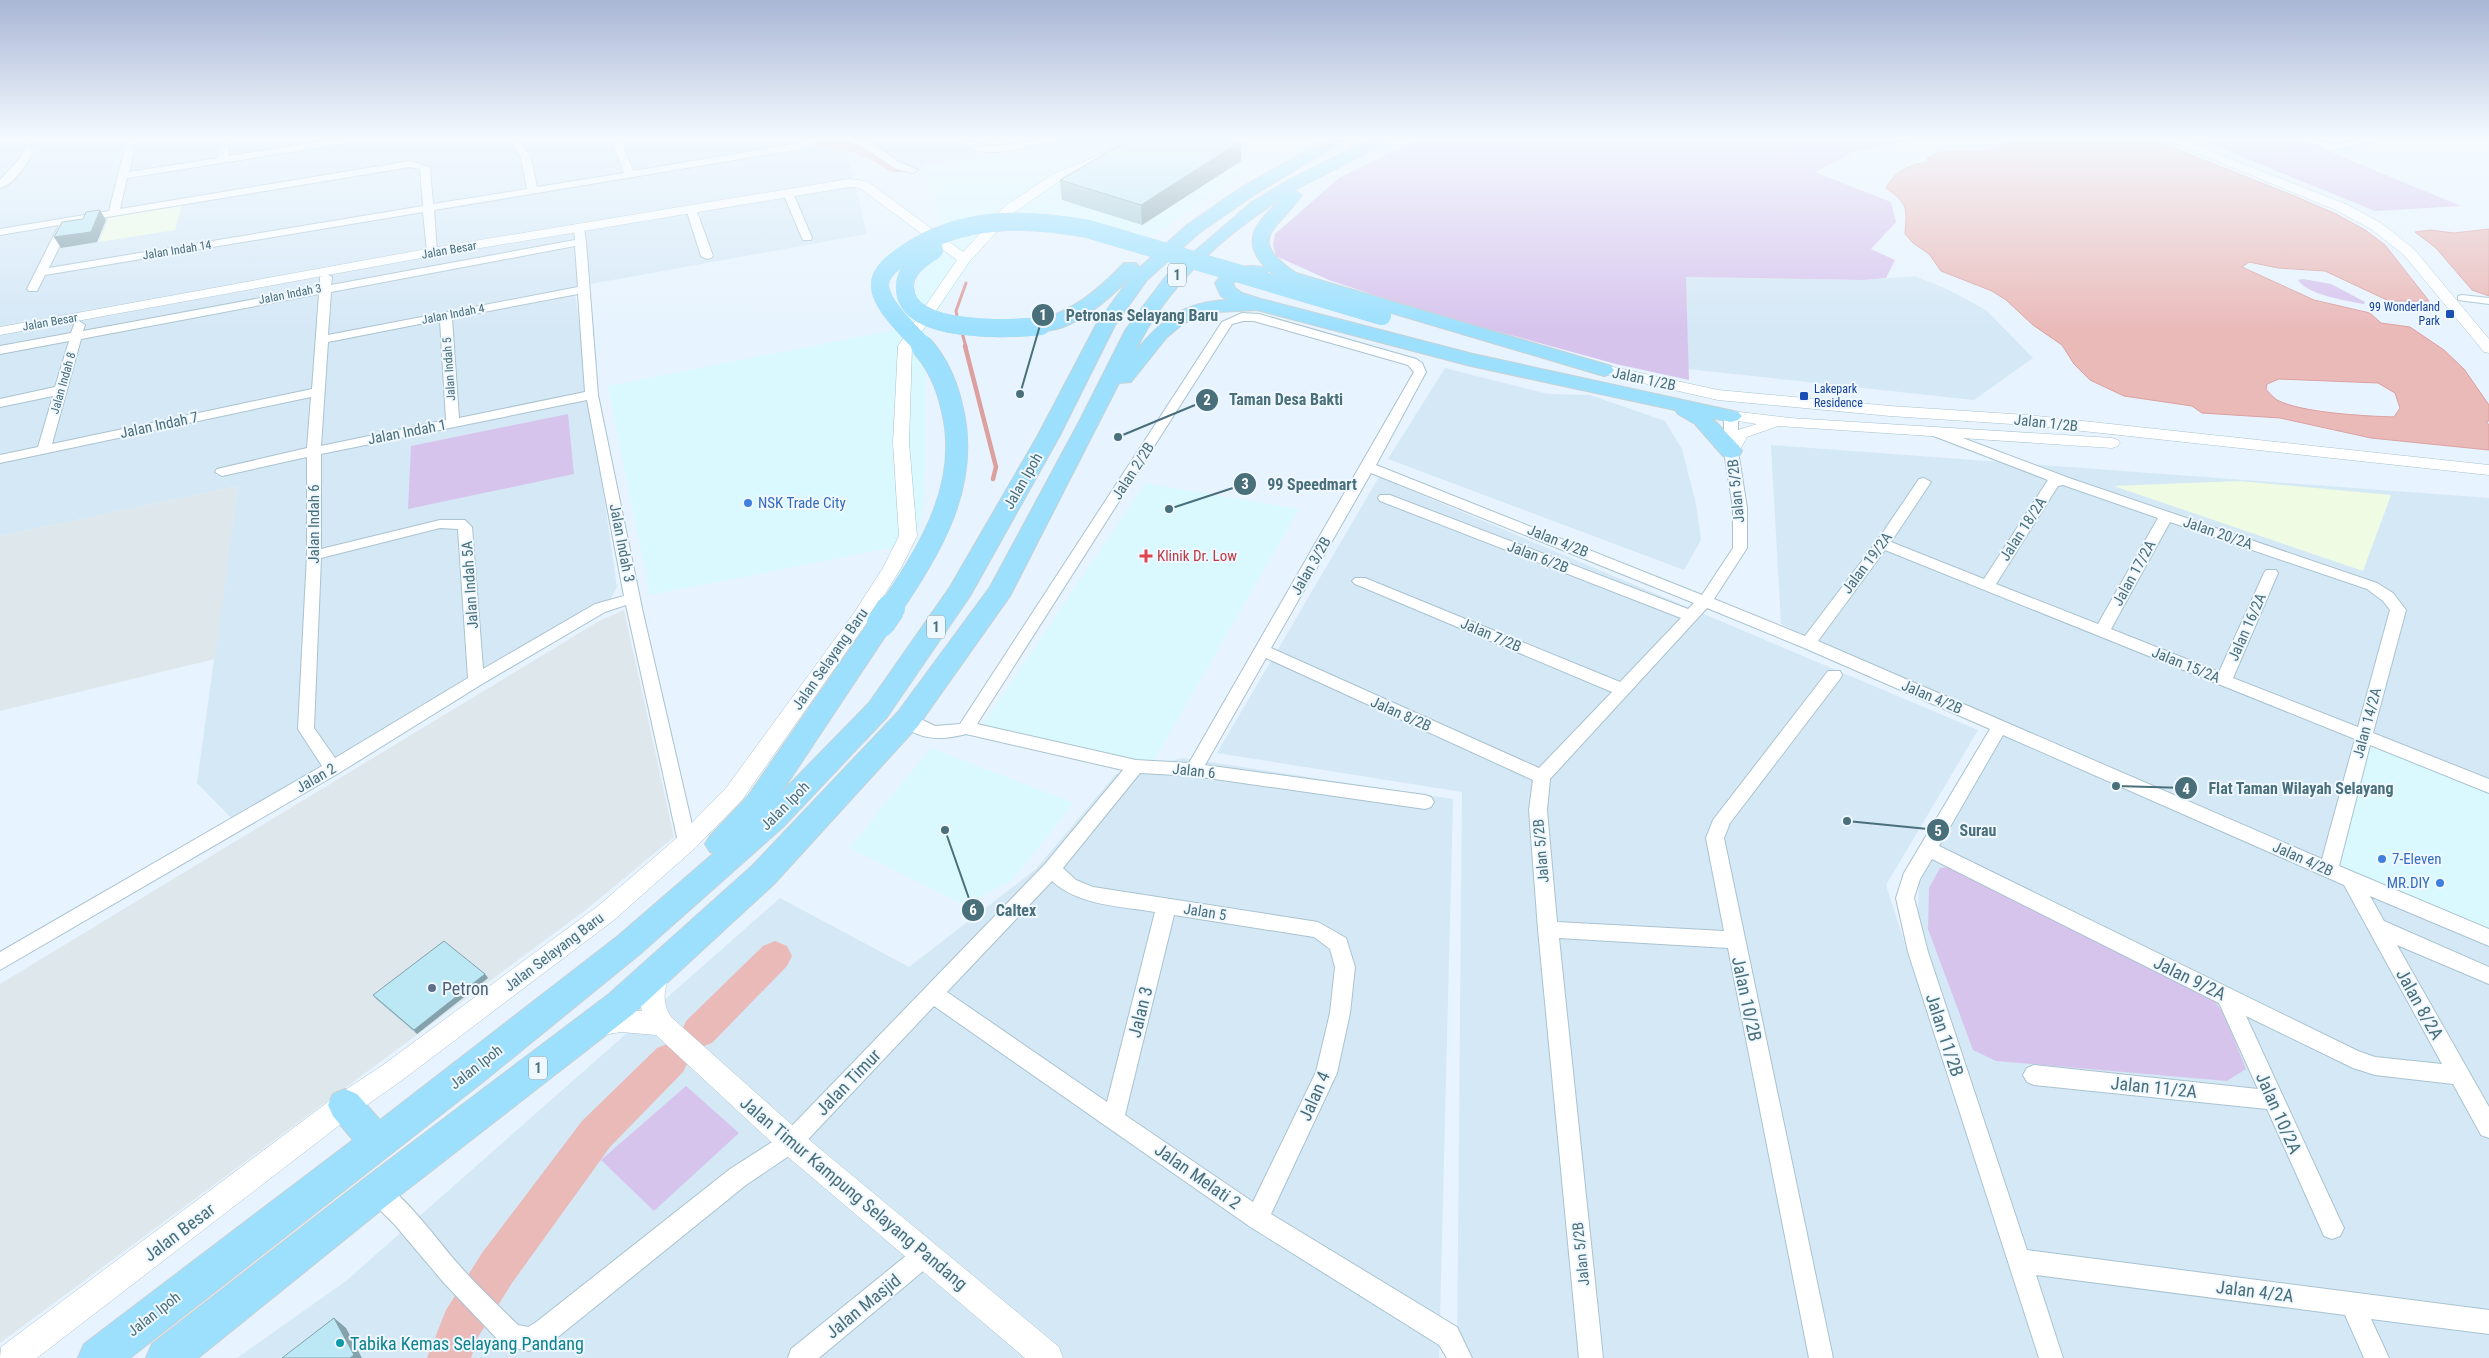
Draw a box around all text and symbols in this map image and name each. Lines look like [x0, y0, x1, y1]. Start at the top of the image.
street label: Jalan Indah 14 [142, 238, 213, 262]
street label: Jalan Besar [420, 238, 478, 262]
road number: 1 [1168, 264, 1186, 286]
street label: Jalan Indah 3 [257, 281, 323, 307]
callout: Petronas Selayang Baru [1031, 300, 1228, 331]
place label: 99 Wonderland Park [2369, 300, 2441, 328]
street label: Jalan Indah 4 [420, 301, 486, 327]
text: 1 [1039, 306, 1047, 324]
text: Petronas Selayang Baru [1066, 306, 1218, 325]
marker: 99 Wonderland Park [2444, 308, 2456, 320]
street label: Jalan Besar [21, 310, 79, 334]
street label: Jalan Indah 5 [440, 337, 458, 401]
street label: Jalan Indah 8 [48, 350, 79, 416]
street label: Jalan 1/2B [1611, 364, 1677, 394]
place label: Lakepark Residence [1814, 382, 1863, 410]
callout: Taman Desa Bakti [1194, 384, 1353, 415]
text: Taman Desa Bakti [1229, 390, 1343, 409]
marker: Lakepark Residence [1798, 390, 1810, 402]
text: 2 [1203, 391, 1211, 409]
street label: Jalan Indah 7 [118, 408, 200, 442]
street label: Jalan 1/2B [2013, 411, 2079, 435]
street label: Jalan Indah 1 [366, 416, 448, 448]
street label: Jalan 2/2B [1108, 439, 1158, 503]
street label: Jalan Ipoh [1000, 450, 1046, 512]
street label: Jalan 5/2B [1724, 458, 1748, 524]
callout: 99 Speedmart [1232, 468, 1367, 499]
text: 3 [1241, 475, 1249, 493]
text: 99 Speedmart [1267, 475, 1357, 494]
street label: Jalan Indah 6 [305, 484, 323, 564]
place label: NSK Trade City [758, 494, 846, 512]
street label: Jalan 18/2A [1996, 494, 2050, 564]
marker: NSK Trade City [742, 497, 754, 509]
street label: Jalan Indah 3 [606, 502, 638, 584]
street label: Jalan 20/2A [2181, 513, 2255, 553]
street label: Jalan 4/2B [1525, 521, 1591, 561]
street label: Jalan 19/2A [1838, 528, 1896, 597]
street label: Jalan 3/2B [1287, 534, 1335, 598]
street label: Jalan 6/2B [1505, 537, 1571, 577]
street label: Jalan 17/2A [2109, 537, 2160, 609]
street label: Jalan Indah 5A [458, 540, 482, 630]
place label: Klinik Dr. Low [1157, 547, 1237, 565]
marker: Klinik Dr. Low [1139, 549, 1153, 563]
street label: Jalan 16/2A [2224, 590, 2270, 664]
street label: Jalan Selayang Baru [788, 605, 872, 713]
street label: Jalan 7/2B [1458, 614, 1524, 656]
road number: 1 [927, 616, 945, 638]
street label: Jalan 15/2A [2149, 643, 2223, 687]
street label: Jalan 4/2B [1899, 676, 1965, 718]
street label: Jalan 14/2A [2349, 685, 2385, 760]
street label: Jalan 8/2B [1368, 693, 1434, 735]
street label: Jalan 2 [293, 759, 339, 797]
street label: Jalan 6 [1172, 760, 1216, 782]
callout: Flat Taman Wilayah Selayang [2173, 773, 2404, 804]
street label: Jalan Ipoh [757, 778, 813, 834]
text: Flat Taman Wilayah Selayang [2208, 779, 2394, 798]
text: 4 [2182, 780, 2190, 798]
callout: Surau [1925, 815, 2007, 846]
street label: Jalan 5/2B [1529, 818, 1553, 884]
text: Surau [1960, 821, 1997, 840]
text: 5 [1934, 822, 1942, 840]
street label: Jalan 4/2B [2270, 838, 2336, 880]
place label: 7-Eleven [2392, 850, 2442, 868]
marker: 7-Eleven [2376, 853, 2388, 865]
place label: MR.DIY [2387, 874, 2430, 892]
marker: MR.DIY [2434, 877, 2446, 889]
callout: Caltex [961, 895, 1046, 926]
street label: Jalan 5 [1182, 900, 1228, 924]
text: 6 [969, 901, 977, 919]
text: Caltex [996, 901, 1037, 920]
street label: Jalan Selayang Baru [501, 909, 607, 995]
street label: Jalan 9/2A [2150, 952, 2230, 1005]
street label: Jalan 10/2B [1728, 955, 1766, 1043]
street label: Jalan 8/2A [2392, 965, 2448, 1044]
place label: Petron [442, 978, 489, 999]
marker: Petron [426, 982, 438, 994]
street label: Jalan 3 [1124, 984, 1156, 1040]
street label: Jalan 11/2B [1922, 991, 1968, 1079]
street label: Jalan Ipoh [446, 1041, 506, 1093]
street label: Jalan Timur [811, 1044, 885, 1119]
road number: 1 [529, 1056, 547, 1080]
street label: Jalan 4 [1294, 1068, 1334, 1124]
street label: Jalan 10/2A [2252, 1069, 2306, 1157]
street label: Jalan 11/2A [2110, 1072, 2199, 1102]
street label: Jalan Timur Kampung Selayang Pandang [736, 1092, 972, 1294]
street label: Jalan Melati 2 [1151, 1139, 1245, 1213]
street label: Jalan Besar [139, 1198, 219, 1266]
street label: Jalan 5/2B [1569, 1221, 1593, 1287]
street label: Jalan Masjid [821, 1269, 905, 1343]
street label: Jalan 4/2A [2215, 1276, 2295, 1306]
street label: Jalan Ipoh [124, 1288, 184, 1340]
place label: Tabika Kemas Selayang Pandang [350, 1333, 584, 1354]
marker: Tabika Kemas Selayang Pandang [334, 1337, 346, 1349]

